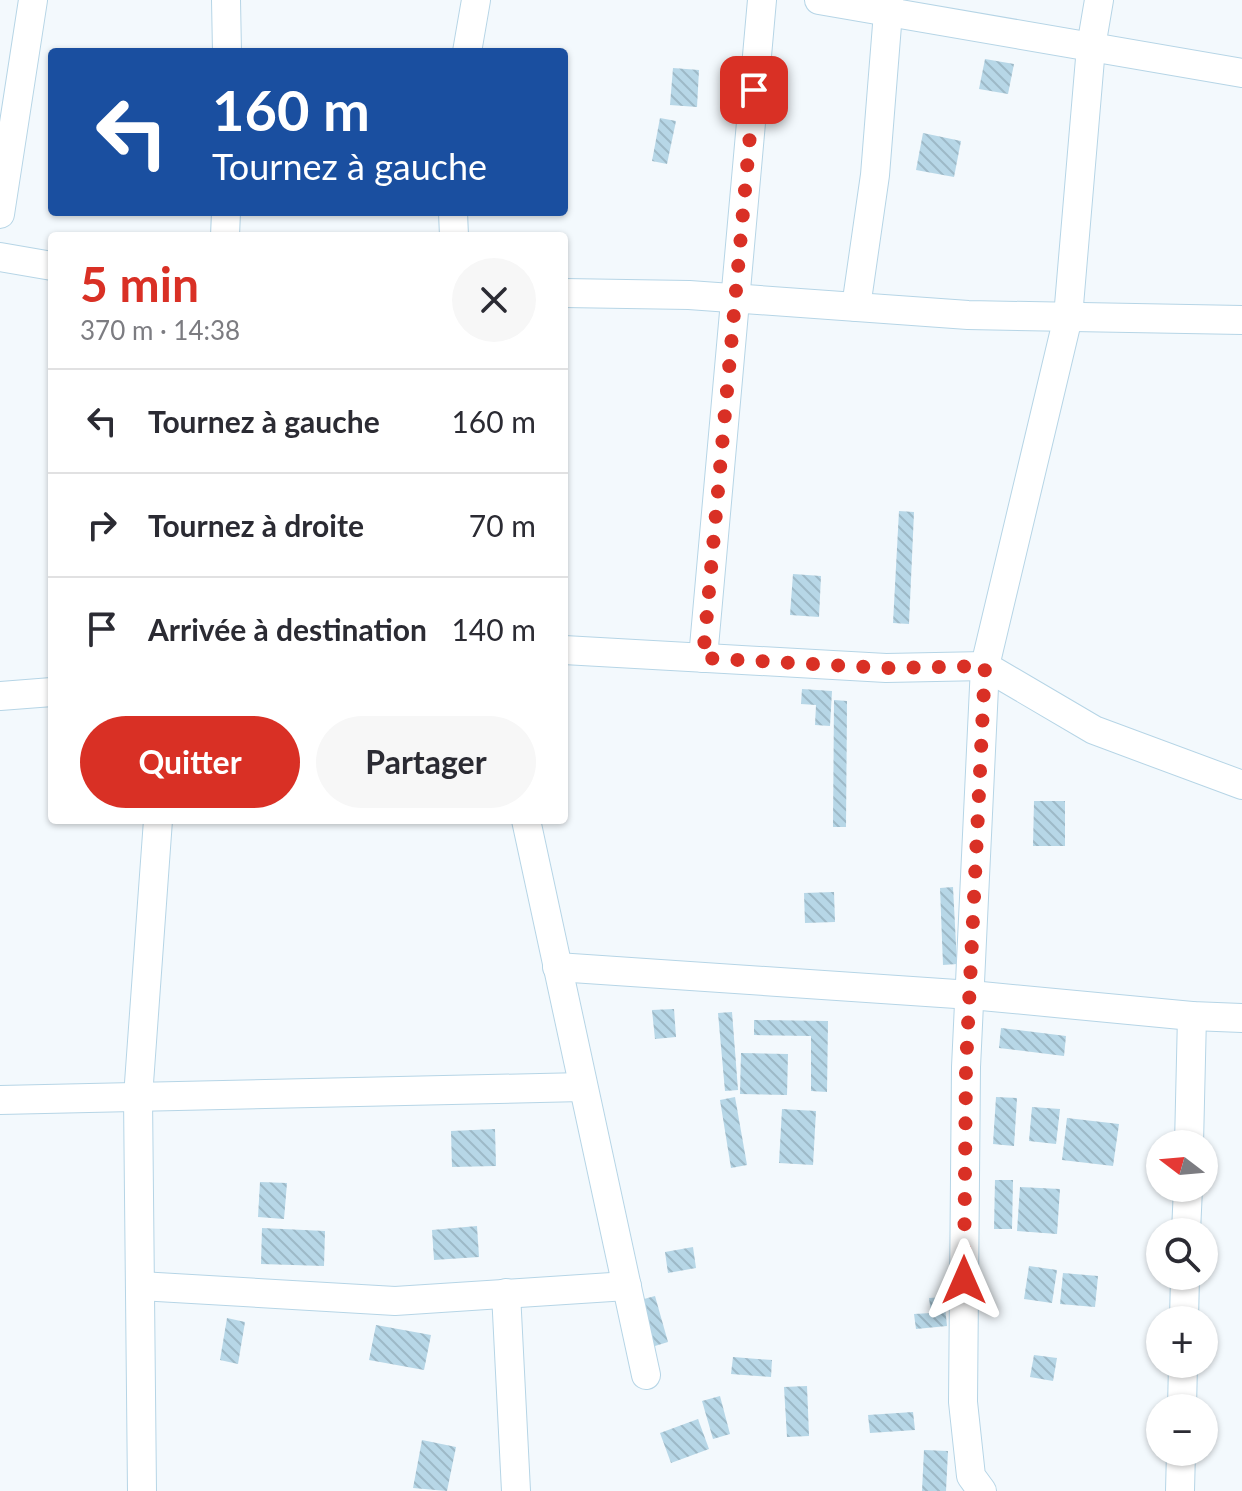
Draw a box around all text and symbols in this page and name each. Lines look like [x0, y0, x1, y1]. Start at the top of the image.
pin [720, 56, 788, 124]
icon: arrive [732, 68, 776, 112]
text: 160 m [212, 76, 370, 143]
icon: left [80, 80, 184, 184]
text: Tournez à gauche [212, 144, 487, 188]
text: 5 min [80, 255, 199, 312]
button: close [452, 258, 536, 342]
text: 370 m · 14:38 [80, 314, 240, 346]
icon: left [80, 399, 124, 443]
text: Tournez à gauche [148, 403, 380, 439]
text: 160 m [451, 403, 536, 439]
icon: right [80, 503, 124, 547]
text: Tournez à droite [148, 507, 364, 543]
text: 70 m [469, 507, 536, 543]
icon: arrive [80, 607, 124, 651]
text: Arrivée à destination [148, 611, 427, 647]
text: 140 m [451, 611, 536, 647]
button: Quitter [80, 716, 300, 808]
button: Partager [316, 716, 536, 808]
north arrow [1146, 1130, 1218, 1202]
map controls [1146, 1130, 1218, 1466]
button: search [1146, 1218, 1218, 1290]
position arrow [922, 1238, 1006, 1322]
button: + [1146, 1306, 1218, 1378]
button: − [1146, 1394, 1218, 1466]

